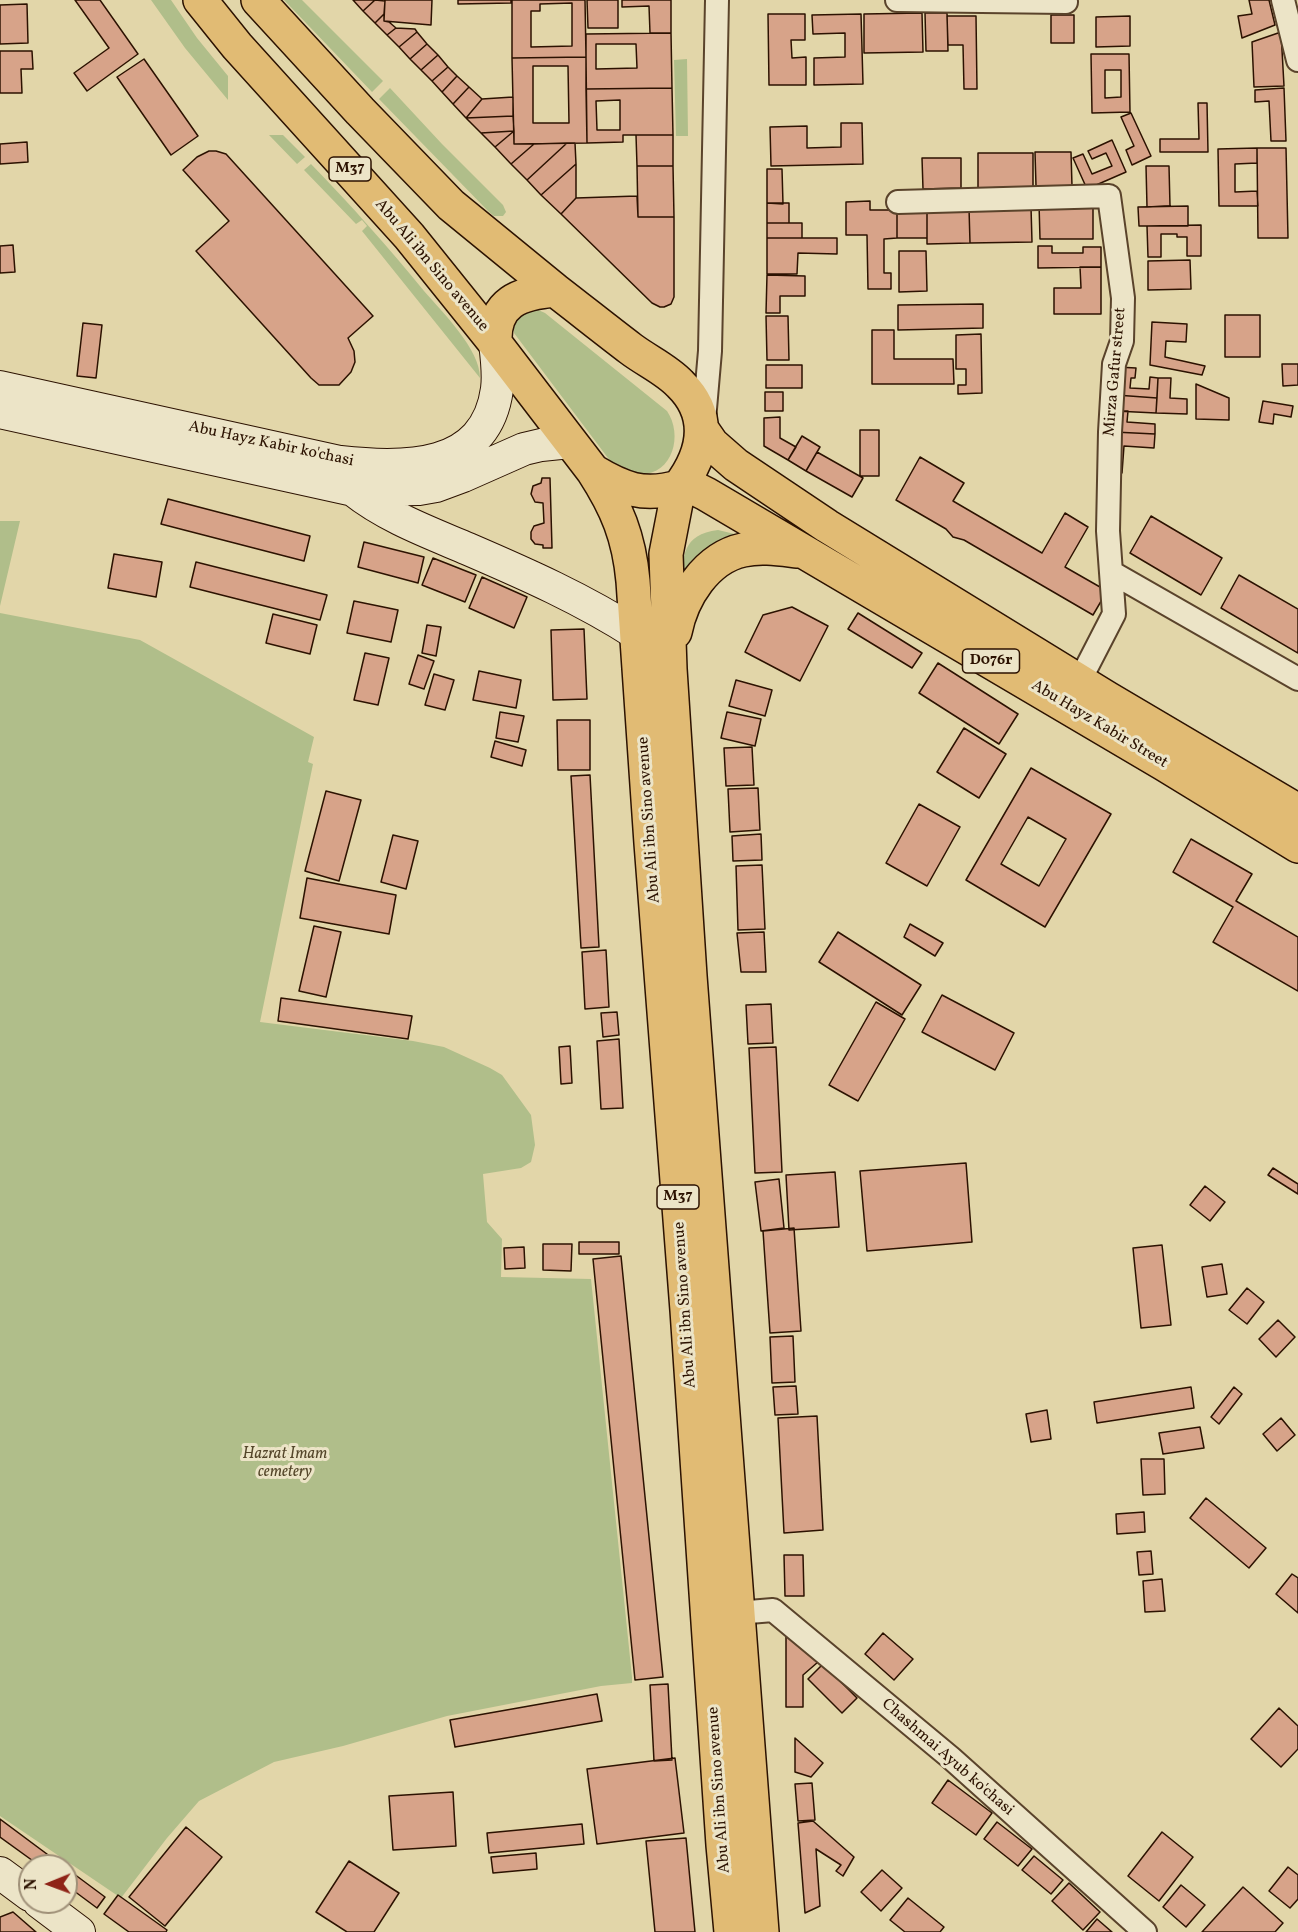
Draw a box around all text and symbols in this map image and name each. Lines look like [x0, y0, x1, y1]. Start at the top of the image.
road number: M37 [329, 157, 371, 181]
street label: Abu Ali ibn Sino avenue [370, 196, 492, 336]
street label: Mirza Gafur street [1101, 307, 1131, 437]
street label: Abu Hayz Kabir ko'chasi [187, 418, 355, 472]
road number: D076r [962, 649, 1020, 673]
street label: Abu Hayz Kabir Street [1027, 677, 1171, 773]
street label: Abu Ali ibn Sino avenue [635, 736, 665, 904]
road number: M37 [657, 1185, 699, 1209]
street label: Abu Ali ibn Sino avenue [671, 1221, 701, 1389]
park label: Hazrat Imam cemetery [243, 1445, 327, 1483]
street label: Chashmai Ayub ko'chasi [877, 1695, 1017, 1821]
street label: Abu Ali ibn Sino avenue [705, 1706, 735, 1874]
north arrow [18, 1854, 78, 1914]
text: N [21, 1878, 43, 1890]

